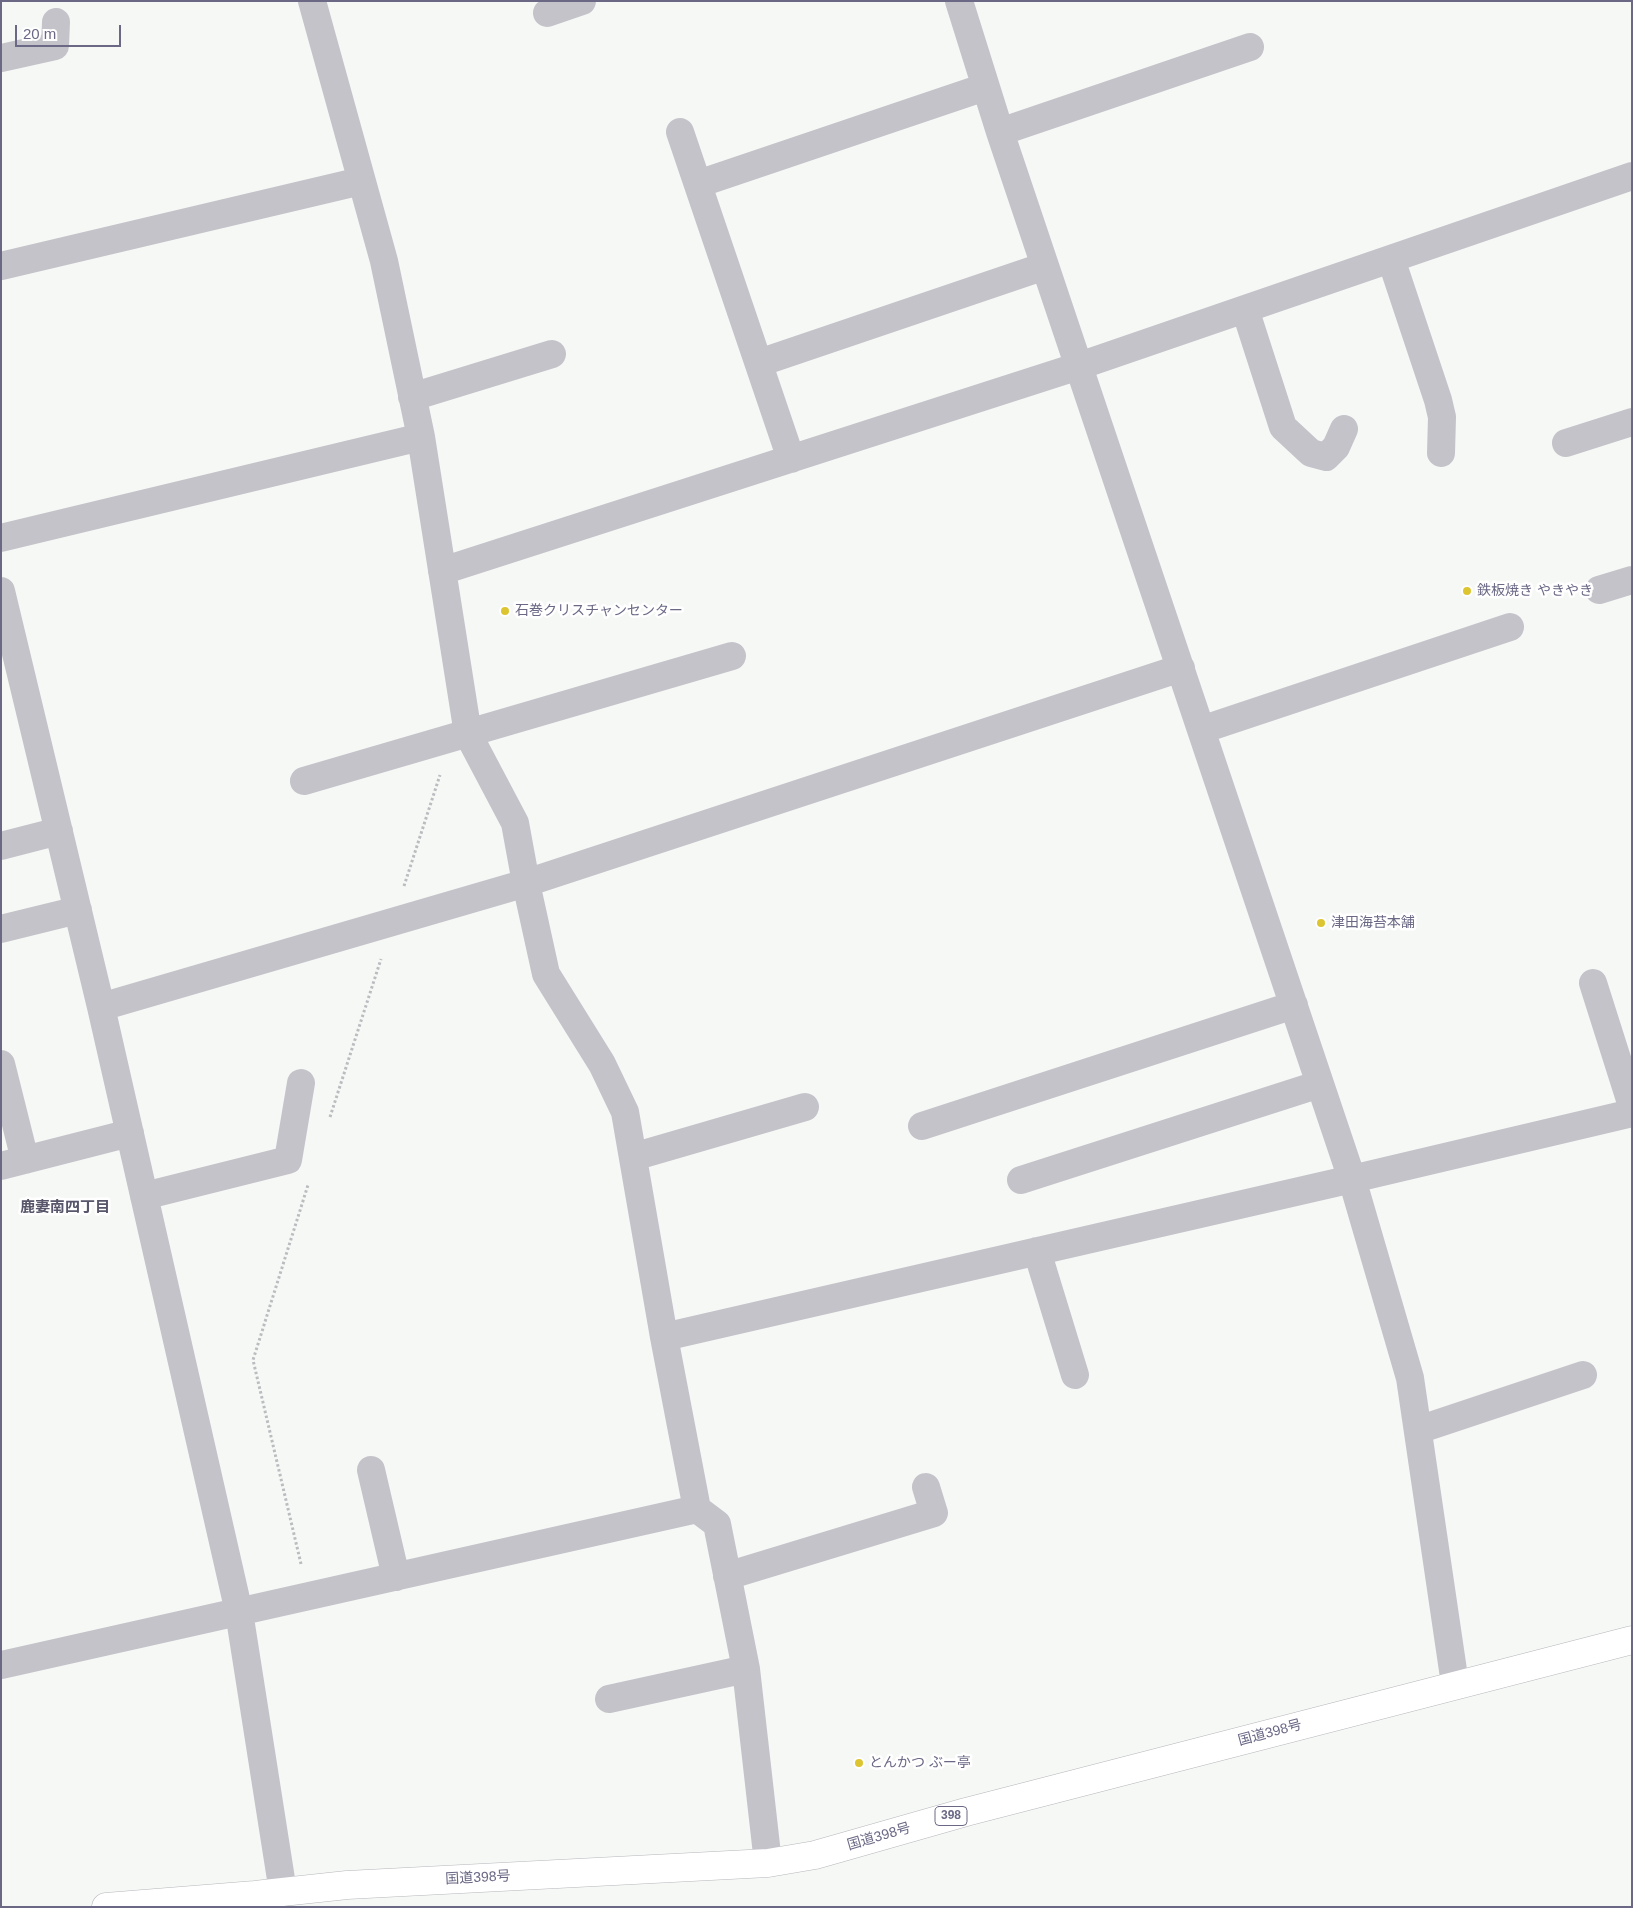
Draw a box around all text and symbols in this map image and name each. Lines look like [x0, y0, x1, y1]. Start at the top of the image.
scale bar [18, 15, 124, 47]
text: 20 m [23, 25, 56, 42]
place label: 鉄板焼き やきやき [1477, 583, 1593, 599]
marker: 鉄板焼き やきやき [1461, 585, 1473, 597]
place label: 石巻クリスチャンセンター [515, 603, 683, 619]
marker: 石巻クリスチャンセンター [499, 605, 511, 617]
place label: 津田海苔本舗 [1331, 915, 1415, 931]
marker: 津田海苔本舗 [1315, 917, 1327, 929]
district label: 鹿妻南四丁目 [20, 1199, 110, 1217]
street label: 国道398号 [1236, 1716, 1304, 1750]
place label: とんかつ ぶー亭 [869, 1755, 971, 1771]
marker: とんかつ ぶー亭 [853, 1757, 865, 1769]
road number: 398 [935, 1806, 967, 1825]
street label: 国道398号 [845, 1820, 913, 1854]
street label: 国道398号 [445, 1868, 511, 1888]

